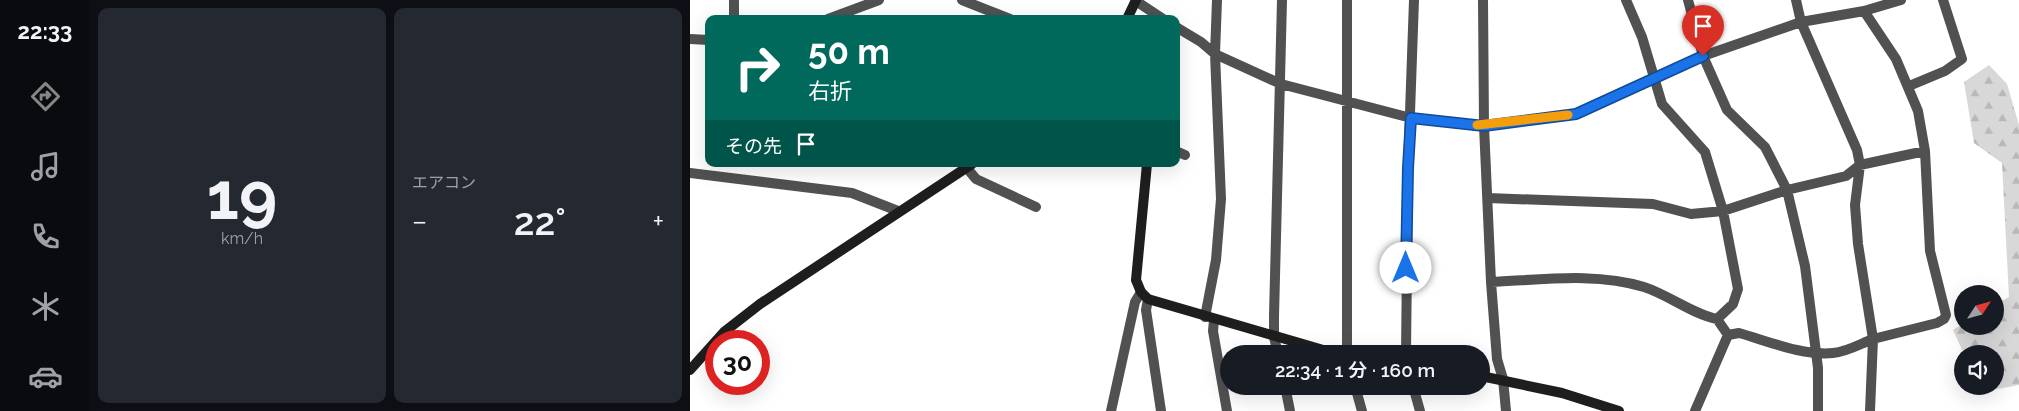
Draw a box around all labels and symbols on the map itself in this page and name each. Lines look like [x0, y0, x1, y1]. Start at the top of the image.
pin [1682, 5, 1724, 56]
position arrow [1379, 241, 1431, 293]
north arrow [1954, 285, 2004, 335]
speed limit sign: 30 [705, 330, 770, 395]

